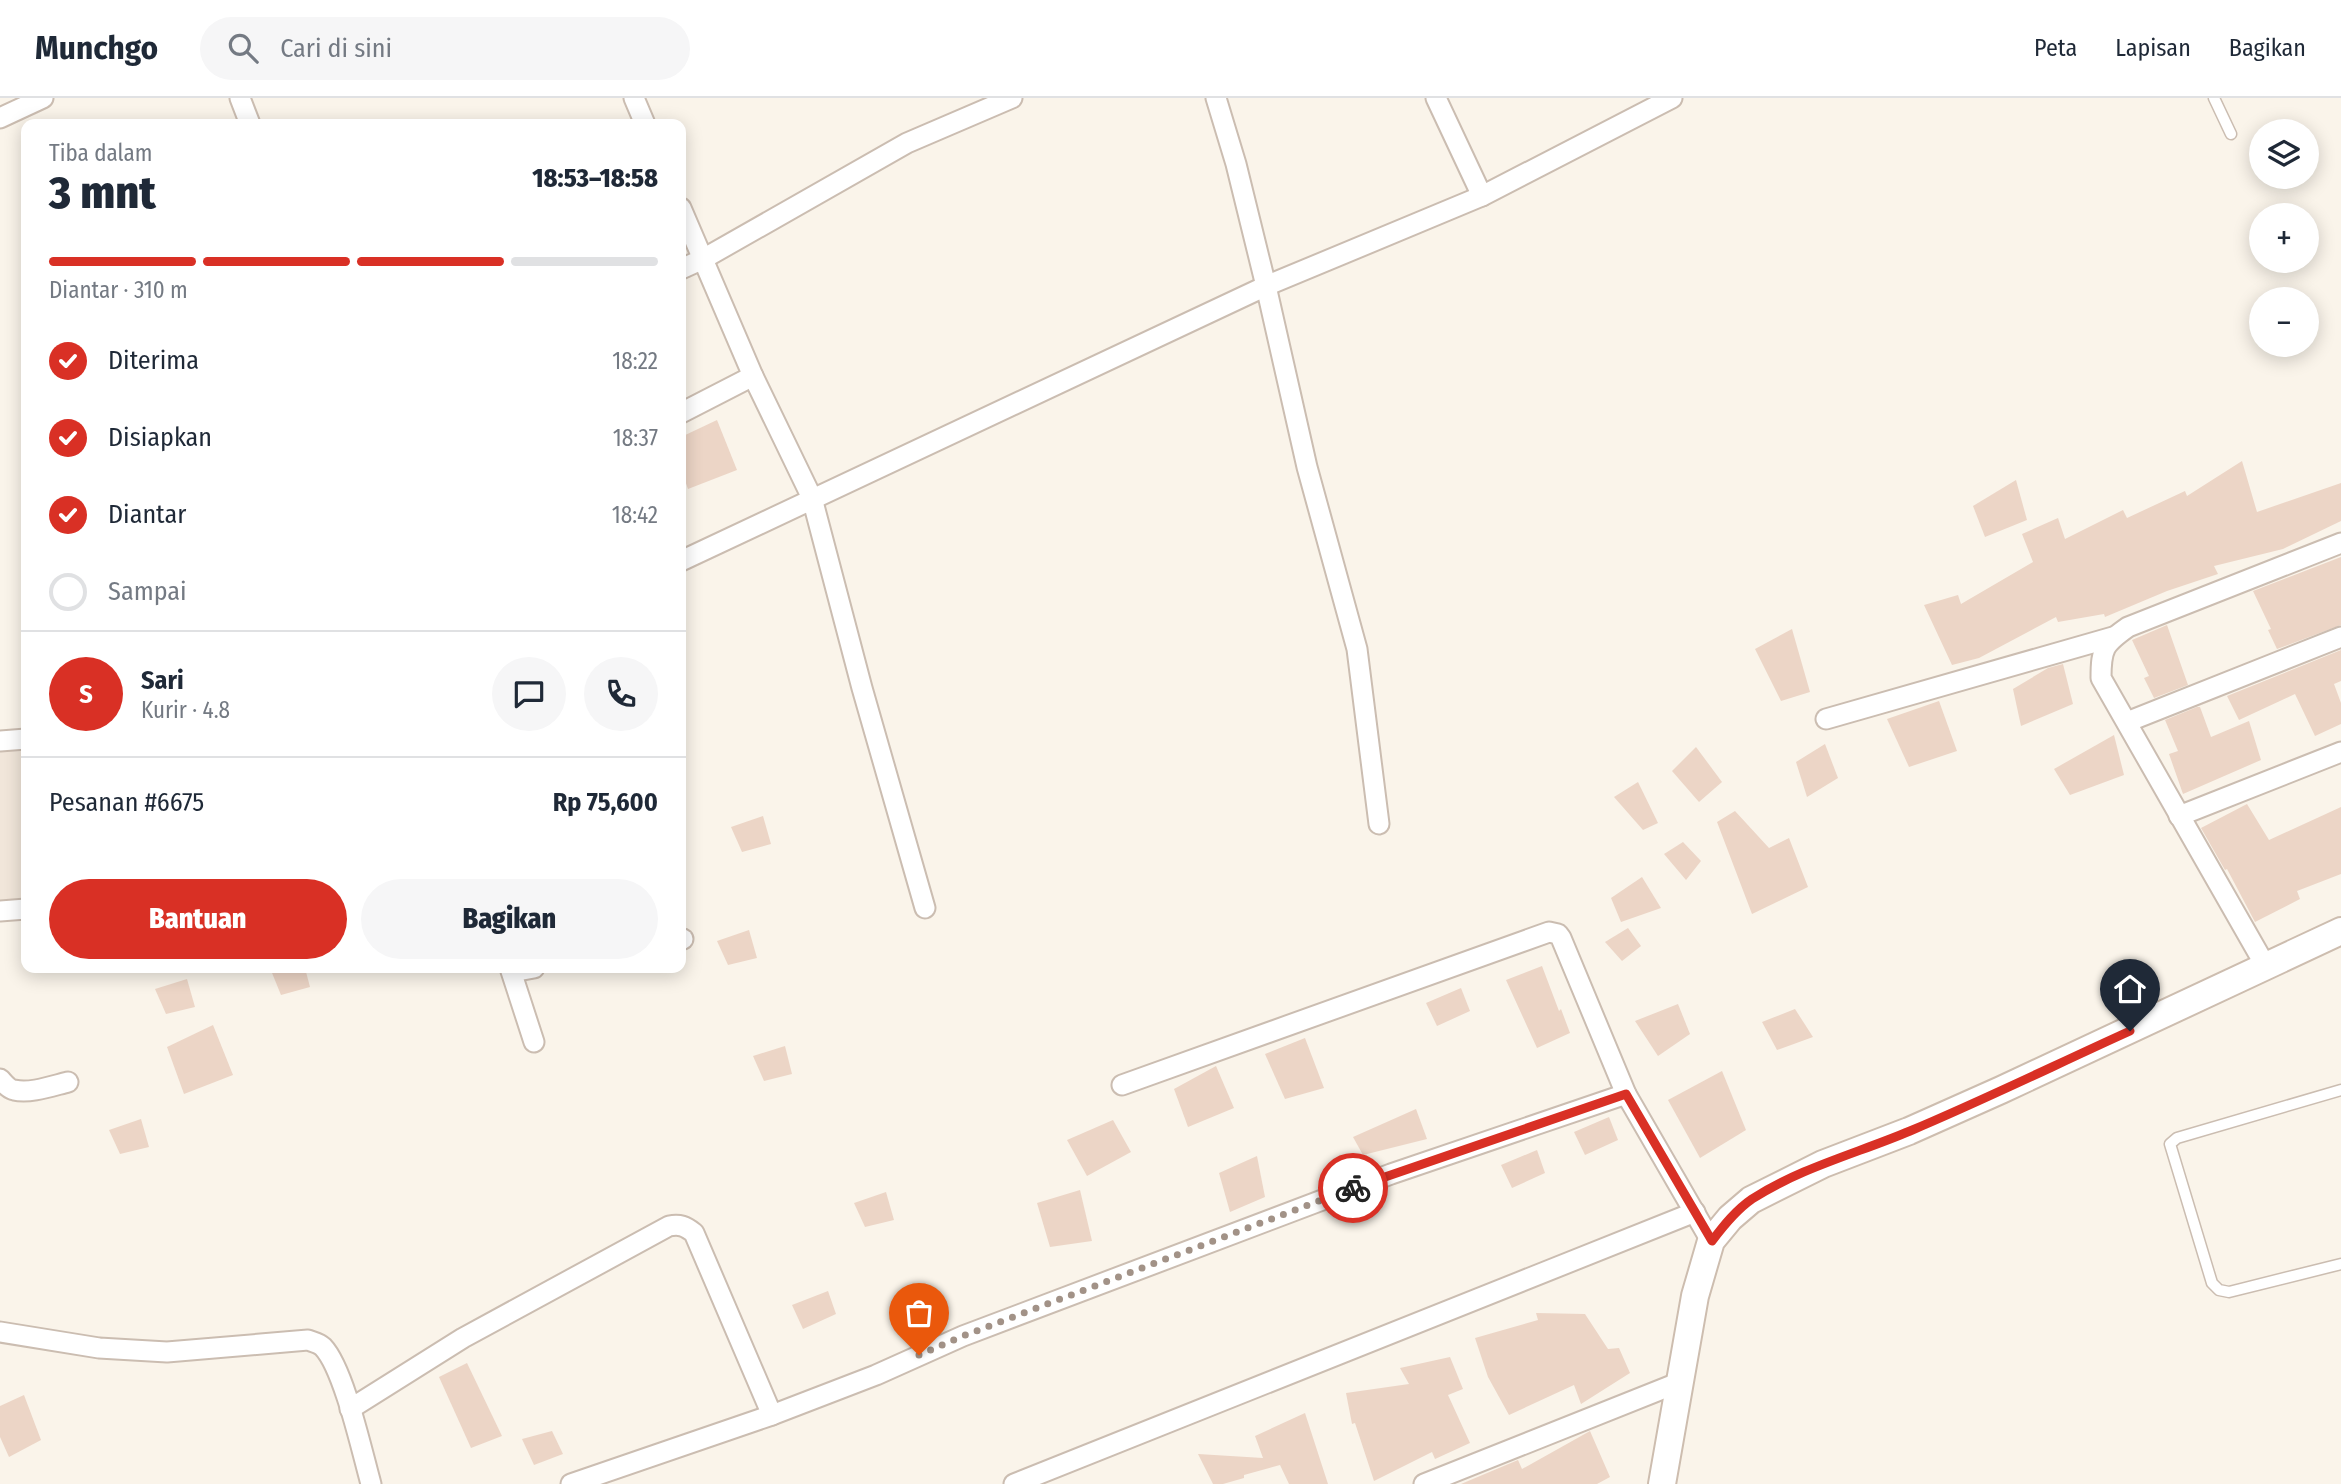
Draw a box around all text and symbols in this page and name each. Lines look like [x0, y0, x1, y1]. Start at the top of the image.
search box [200, 17, 690, 80]
text: Munchgo [35, 28, 158, 68]
icon: search [224, 29, 262, 67]
text: Cari di sini [280, 33, 392, 64]
text: Peta [2034, 34, 2077, 62]
text: Lapisan [2115, 34, 2191, 62]
text: Bagikan [2229, 34, 2306, 62]
map controls [2249, 119, 2319, 357]
button: layers [2249, 119, 2319, 189]
text: Tiba dalam [49, 139, 152, 167]
text: 18:53–18:58 [532, 163, 658, 194]
text: 3 mnt [49, 165, 156, 220]
button: + [2249, 203, 2319, 273]
text: Diantar · 310 m [49, 276, 188, 304]
button: − [2249, 287, 2319, 357]
icon: check [49, 342, 87, 380]
text: Diterima [108, 345, 199, 376]
text: 18:22 [612, 347, 658, 375]
icon: check [49, 419, 87, 457]
text: Disiapkan [108, 422, 212, 453]
text: 18:37 [613, 424, 658, 452]
icon: check [49, 496, 87, 534]
text: Diantar [108, 499, 186, 530]
text: 18:42 [612, 501, 658, 529]
text: Sampai [108, 576, 187, 607]
button: chat [492, 657, 566, 731]
button: phone [584, 657, 658, 731]
text: Sari [141, 665, 184, 696]
text: S [79, 679, 93, 710]
text: Kurir · 4.8 [141, 696, 230, 724]
text: Pesanan #6675 [49, 787, 204, 818]
text: Rp 75,600 [553, 787, 658, 818]
button: Bantuan [49, 879, 347, 959]
button: Bagikan [361, 879, 658, 959]
pin [2100, 959, 2160, 1031]
icon: home [2111, 970, 2149, 1008]
courier [1318, 1153, 1388, 1223]
icon: bike [1334, 1169, 1372, 1207]
pin [889, 1283, 949, 1355]
icon: bag [900, 1294, 938, 1332]

